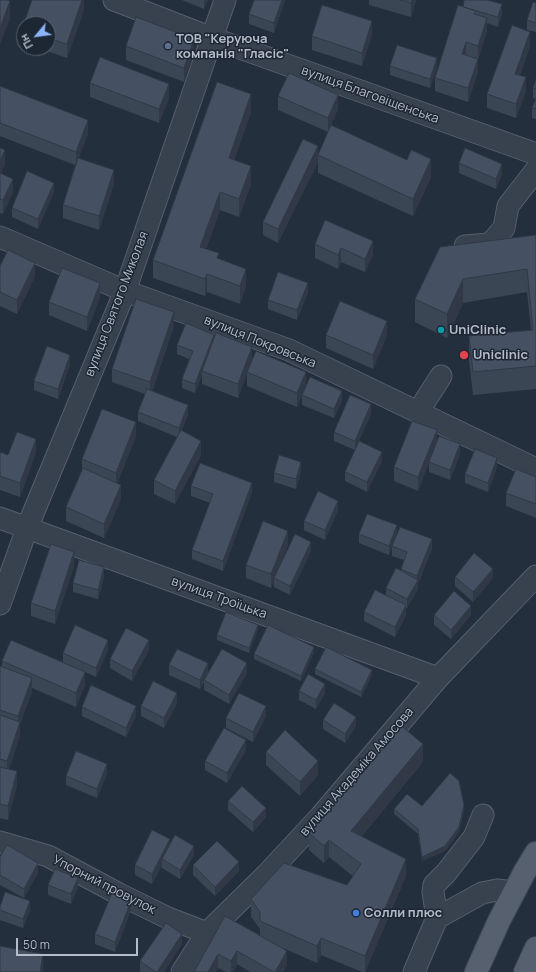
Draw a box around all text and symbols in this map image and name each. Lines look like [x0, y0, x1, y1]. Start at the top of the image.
north arrow [16, 16, 56, 56]
text: Пн [16, 31, 36, 52]
place label: ТОВ "Керуюча компанія "Гласіс" [176, 31, 289, 62]
marker: ТОВ "Керуюча компанія "Гласіс" [163, 41, 173, 51]
street label: вулиця Благовіщенська [299, 63, 441, 127]
street label: вулиця Святого Миколая [82, 229, 152, 379]
street label: вулиця Покровська [202, 312, 318, 372]
place label: UniСlinic [449, 322, 506, 338]
marker: UniСlinic [436, 325, 446, 335]
place label: Uniclinic [473, 347, 528, 363]
marker: Uniclinic [458, 349, 470, 361]
street label: вулиця Троїцька [169, 573, 269, 623]
street label: вулиця Академіка Амосова [297, 704, 417, 840]
street label: Упорний провулок [50, 852, 158, 918]
place label: Солли плюс [364, 905, 442, 921]
marker: Солли плюс [351, 908, 361, 918]
scale bar [18, 930, 140, 956]
text: 50 m [23, 936, 50, 953]

